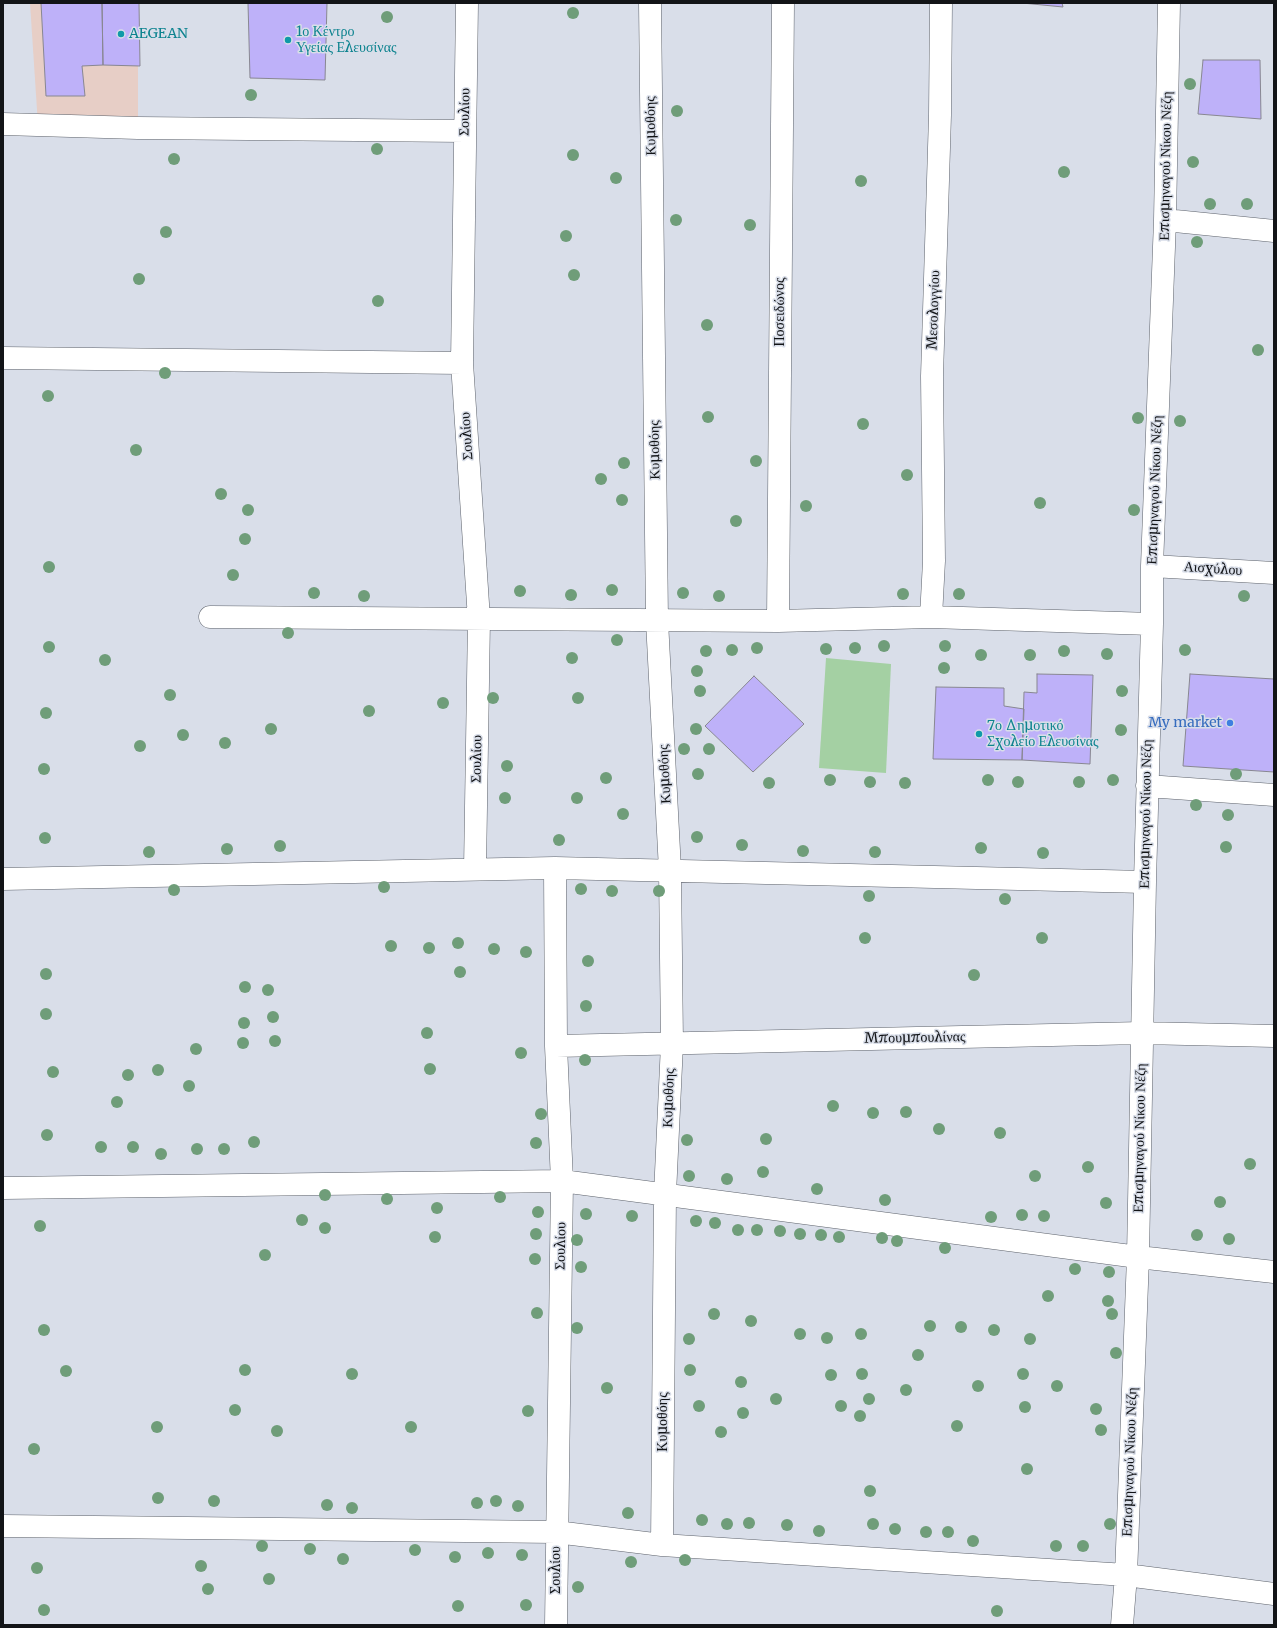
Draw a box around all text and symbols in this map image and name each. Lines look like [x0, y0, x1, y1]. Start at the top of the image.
place label: 1ο Κέντρο Υγείας Ελευσίνας [296, 24, 397, 56]
place label: AEGEAN [129, 26, 188, 42]
marker: AEGEAN [116, 29, 126, 39]
marker: 1ο Κέντρο Υγείας Ελευσίνας [283, 35, 293, 45]
street label: Σουλίου [456, 88, 474, 136]
street label: Επισμηναγού Νίκου Νέζη [1156, 91, 1176, 241]
street label: Κυμοθόης [642, 96, 660, 156]
street label: Μεσολογγίου [924, 270, 944, 350]
street label: Ποσειδώνος [772, 278, 788, 346]
street label: Σουλίου [457, 412, 477, 460]
street label: Επισμηναγού Νίκου Νέζη [1144, 415, 1166, 565]
street label: Κυμοθόης [646, 420, 664, 480]
street label: Αισχύλου [1183, 559, 1243, 579]
place label: My market [1149, 715, 1222, 731]
place label: 7ο Δημοτικό Σχολείο Ελευσίνας [987, 718, 1099, 750]
marker: My market [1225, 718, 1235, 728]
marker: 7ο Δημοτικό Σχολείο Ελευσίνας [974, 729, 984, 739]
street label: Σουλίου [468, 735, 486, 783]
street label: Επισμηναγού Νίκου Νέζη [1136, 739, 1156, 889]
street label: Κυμοθόης [655, 744, 675, 804]
street label: Μπουμπουλίνας [864, 1029, 966, 1047]
street label: Επισμηναγού Νίκου Νέζη [1130, 1063, 1150, 1213]
street label: Κυμοθόης [660, 1068, 678, 1128]
street label: Σουλίου [552, 1222, 570, 1270]
street label: Επισμηναγού Νίκου Νέζη [1119, 1387, 1141, 1537]
street label: Κυμοθόης [655, 1392, 671, 1452]
street label: Σουλίου [548, 1546, 564, 1594]

